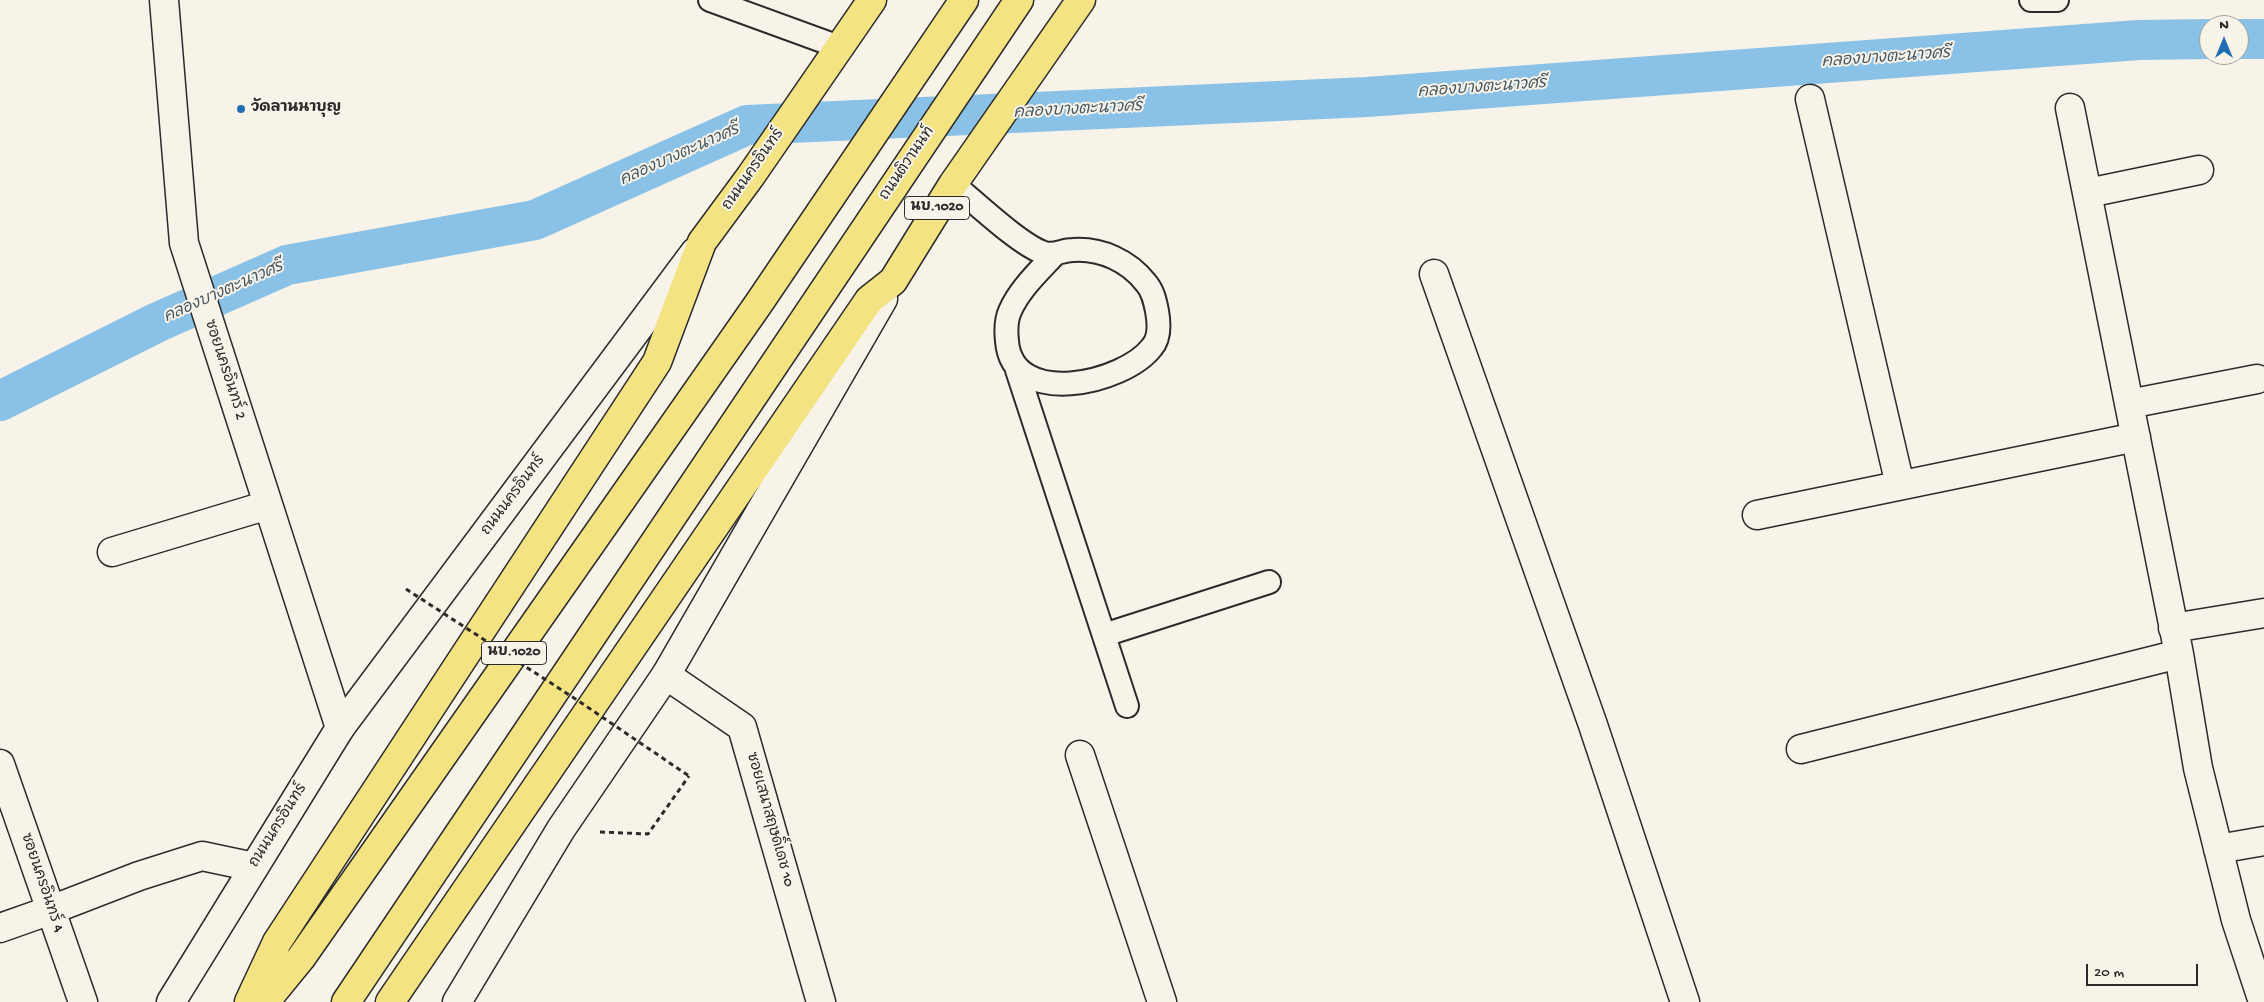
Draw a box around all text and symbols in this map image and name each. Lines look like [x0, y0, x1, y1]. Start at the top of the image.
north arrow [2199, 15, 2249, 65]
text: N [2219, 17, 2229, 34]
water label: คลองบางตะนาวศรี [1821, 45, 1951, 73]
water label: คลองบางตะนาวศรี [1417, 75, 1547, 103]
water label: คลองบางตะนาวศรี [1013, 98, 1143, 124]
place label: วัดลานนาบุญ [251, 100, 341, 118]
marker: วัดลานนาบุญ [235, 103, 247, 115]
water label: คลองบางตะนาวศรี [617, 121, 743, 191]
street label: ถนนติวานนท์ [877, 124, 939, 204]
street label: ถนนนครอินทร์ [719, 126, 789, 214]
road number: นบ.1020 [904, 197, 970, 220]
water label: คลองบางตะนาวศรี [161, 258, 287, 328]
street label: ซอยนครอินทร์ 2 [199, 318, 249, 422]
street label: ถนนนครอินทร์ [478, 452, 550, 540]
road number: นบ.1020 [482, 641, 546, 664]
street label: ซอยเสนาสฤษดิ์เดช 10 [741, 751, 797, 889]
street label: ถนนนครอินทร์ [246, 781, 312, 871]
street label: ซอยนครอินทร์ 4 [16, 831, 66, 935]
scale bar [2089, 954, 2202, 986]
text: 20 m [2094, 964, 2124, 982]

